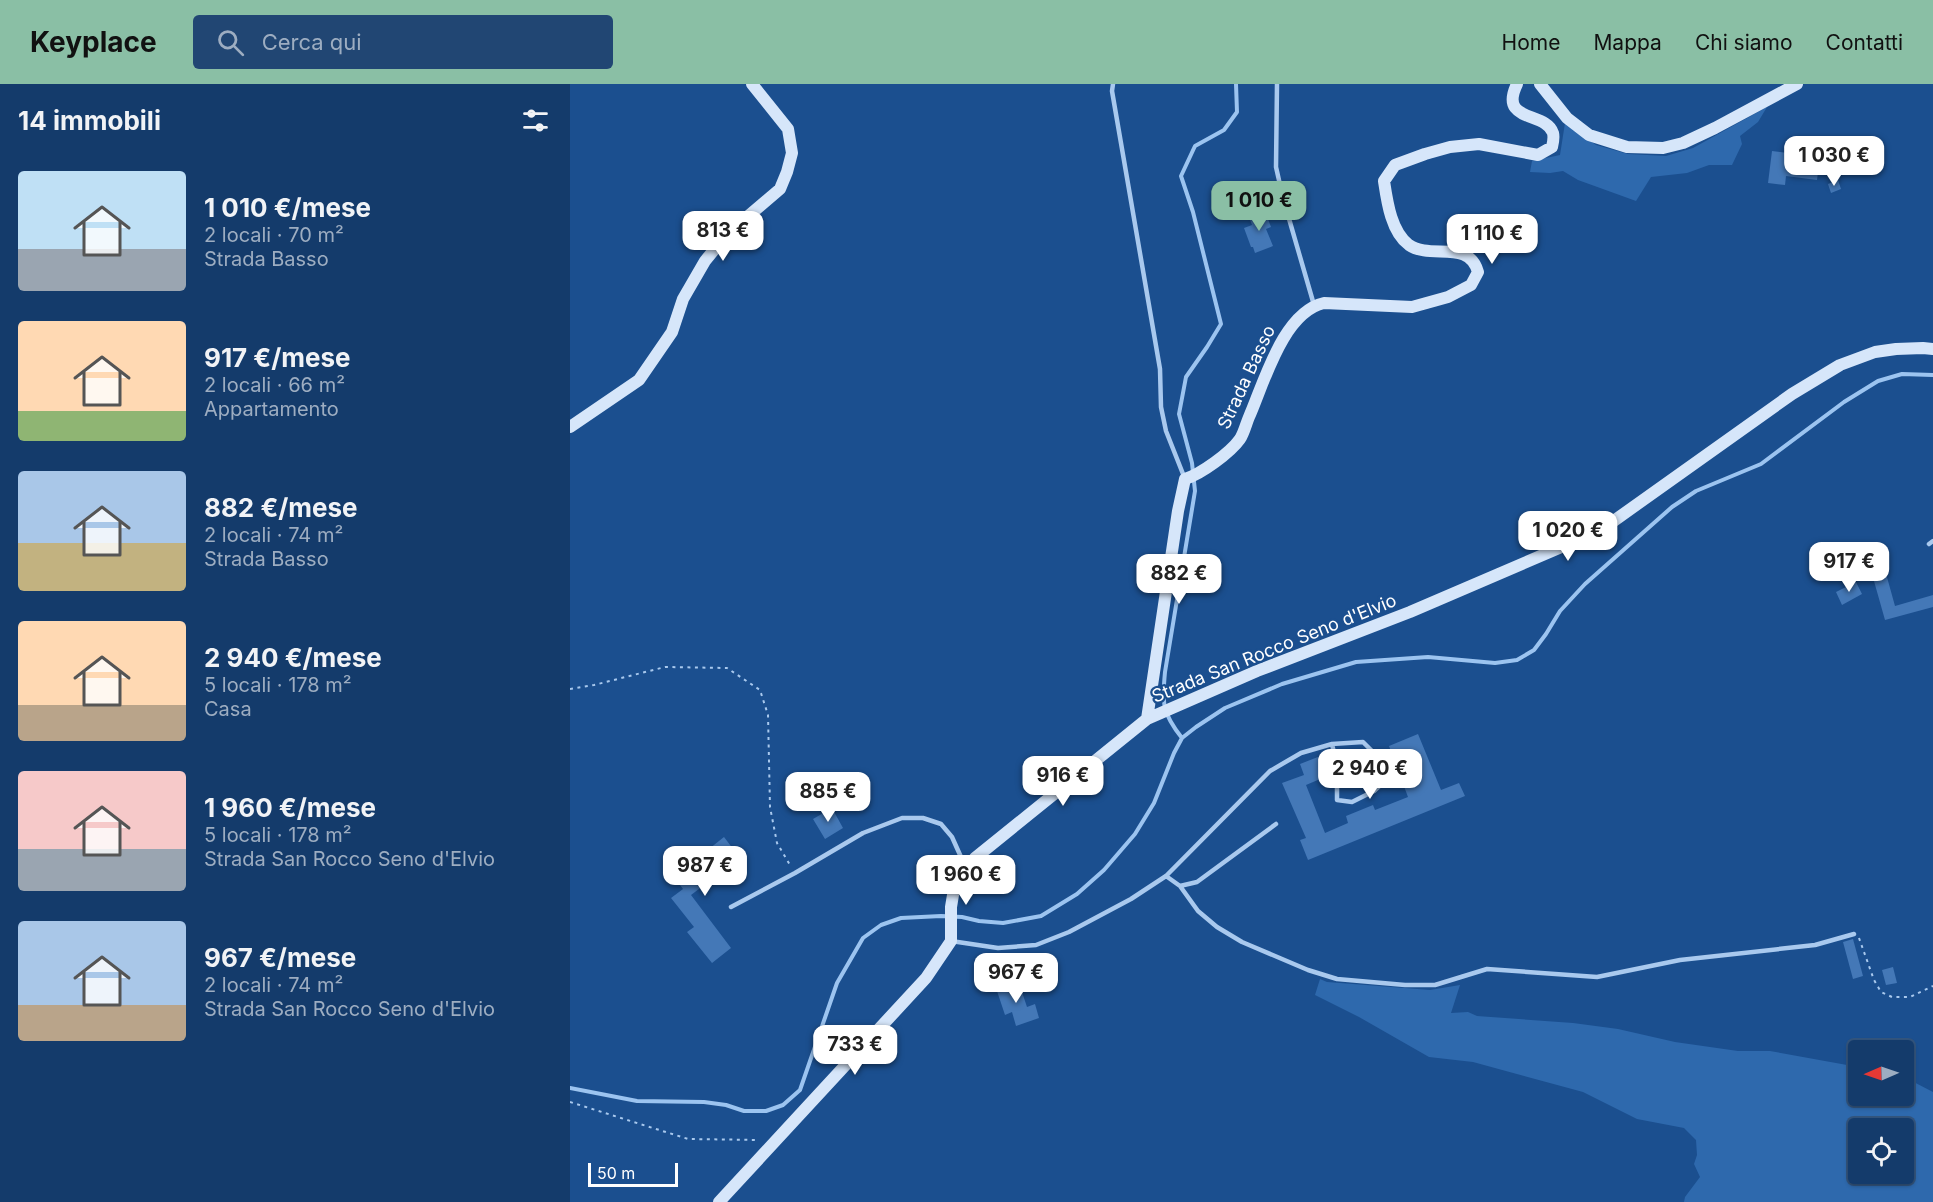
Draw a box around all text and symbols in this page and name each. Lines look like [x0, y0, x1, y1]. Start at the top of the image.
search box [193, 15, 613, 69]
text: Keyplace [30, 25, 157, 59]
icon: search [214, 26, 247, 59]
text: Cerca qui [262, 29, 362, 55]
text: Home [1502, 30, 1560, 55]
text: Mappa [1593, 30, 1662, 55]
text: Chi siamo [1695, 30, 1793, 55]
text: Contatti [1826, 30, 1903, 55]
icon: filters [519, 104, 552, 137]
text: 14 immobili [18, 105, 161, 136]
pin: 1 030 € [1779, 136, 1889, 187]
text: 1 030 € [1798, 143, 1870, 167]
pin: 1 010 € [1204, 181, 1314, 232]
text: 1 010 € [1225, 188, 1293, 212]
text: 1 010 €/mese [204, 192, 371, 223]
icon: home [66, 195, 138, 267]
pin: 813 € [681, 211, 765, 262]
pin: 1 110 € [1437, 214, 1547, 265]
text: 813 € [697, 218, 749, 242]
text: 1 110 € [1461, 221, 1523, 245]
text: 2 locali · 70 m² [204, 223, 344, 247]
text: Strada Basso [204, 247, 329, 271]
street label: Strada Basso [1213, 322, 1279, 432]
text: 917 €/mese [204, 342, 351, 373]
icon: home [66, 345, 138, 417]
text: 2 locali · 66 m² [204, 373, 345, 397]
text: Appartamento [204, 397, 339, 421]
text: 882 €/mese [204, 492, 358, 523]
icon: home [66, 495, 138, 567]
pin: 1 020 € [1513, 511, 1623, 562]
text: 1 020 € [1532, 518, 1604, 542]
text: 2 locali · 74 m² [204, 523, 343, 547]
pin: 917 € [1807, 542, 1891, 593]
text: Strada Basso [204, 547, 329, 571]
text: 917 € [1823, 549, 1875, 573]
pin: 882 € [1137, 554, 1221, 605]
text: 882 € [1150, 561, 1208, 585]
street label: Strada San Rocco Seno d'Elvio [1149, 589, 1399, 707]
text: 2 940 €/mese [204, 642, 382, 673]
icon: home [66, 645, 138, 717]
text: 5 locali · 178 m² [204, 673, 352, 697]
text: Casa [204, 697, 252, 721]
pin: 2 940 € [1315, 749, 1425, 800]
pin: 916 € [1021, 756, 1105, 807]
text: 2 940 € [1332, 756, 1408, 780]
text: 916 € [1036, 763, 1090, 787]
pin: 885 € [786, 772, 870, 823]
text: 885 € [799, 779, 857, 803]
text: 1 960 €/mese [204, 792, 376, 823]
icon: home [66, 795, 138, 867]
text: 5 locali · 178 m² [204, 823, 352, 847]
pin: 987 € [663, 846, 747, 897]
text: Strada San Rocco Seno d'Elvio [204, 847, 495, 871]
text: 987 € [677, 853, 733, 877]
pin: 1 960 € [911, 855, 1021, 906]
text: 1 960 € [930, 862, 1002, 886]
text: 967 €/mese [204, 942, 356, 973]
icon: home [66, 945, 138, 1017]
pin: 967 € [974, 953, 1058, 1004]
text: 967 € [988, 960, 1044, 984]
text: 2 locali · 74 m² [204, 973, 343, 997]
text: Strada San Rocco Seno d'Elvio [204, 997, 495, 1021]
pin: 733 € [813, 1025, 897, 1076]
text: 733 € [827, 1032, 883, 1056]
north arrow [1848, 1040, 1914, 1106]
map controls [1848, 1040, 1914, 1184]
button: locate [1848, 1118, 1914, 1184]
scale bar [588, 1160, 678, 1188]
text: 50 m [597, 1163, 635, 1183]

